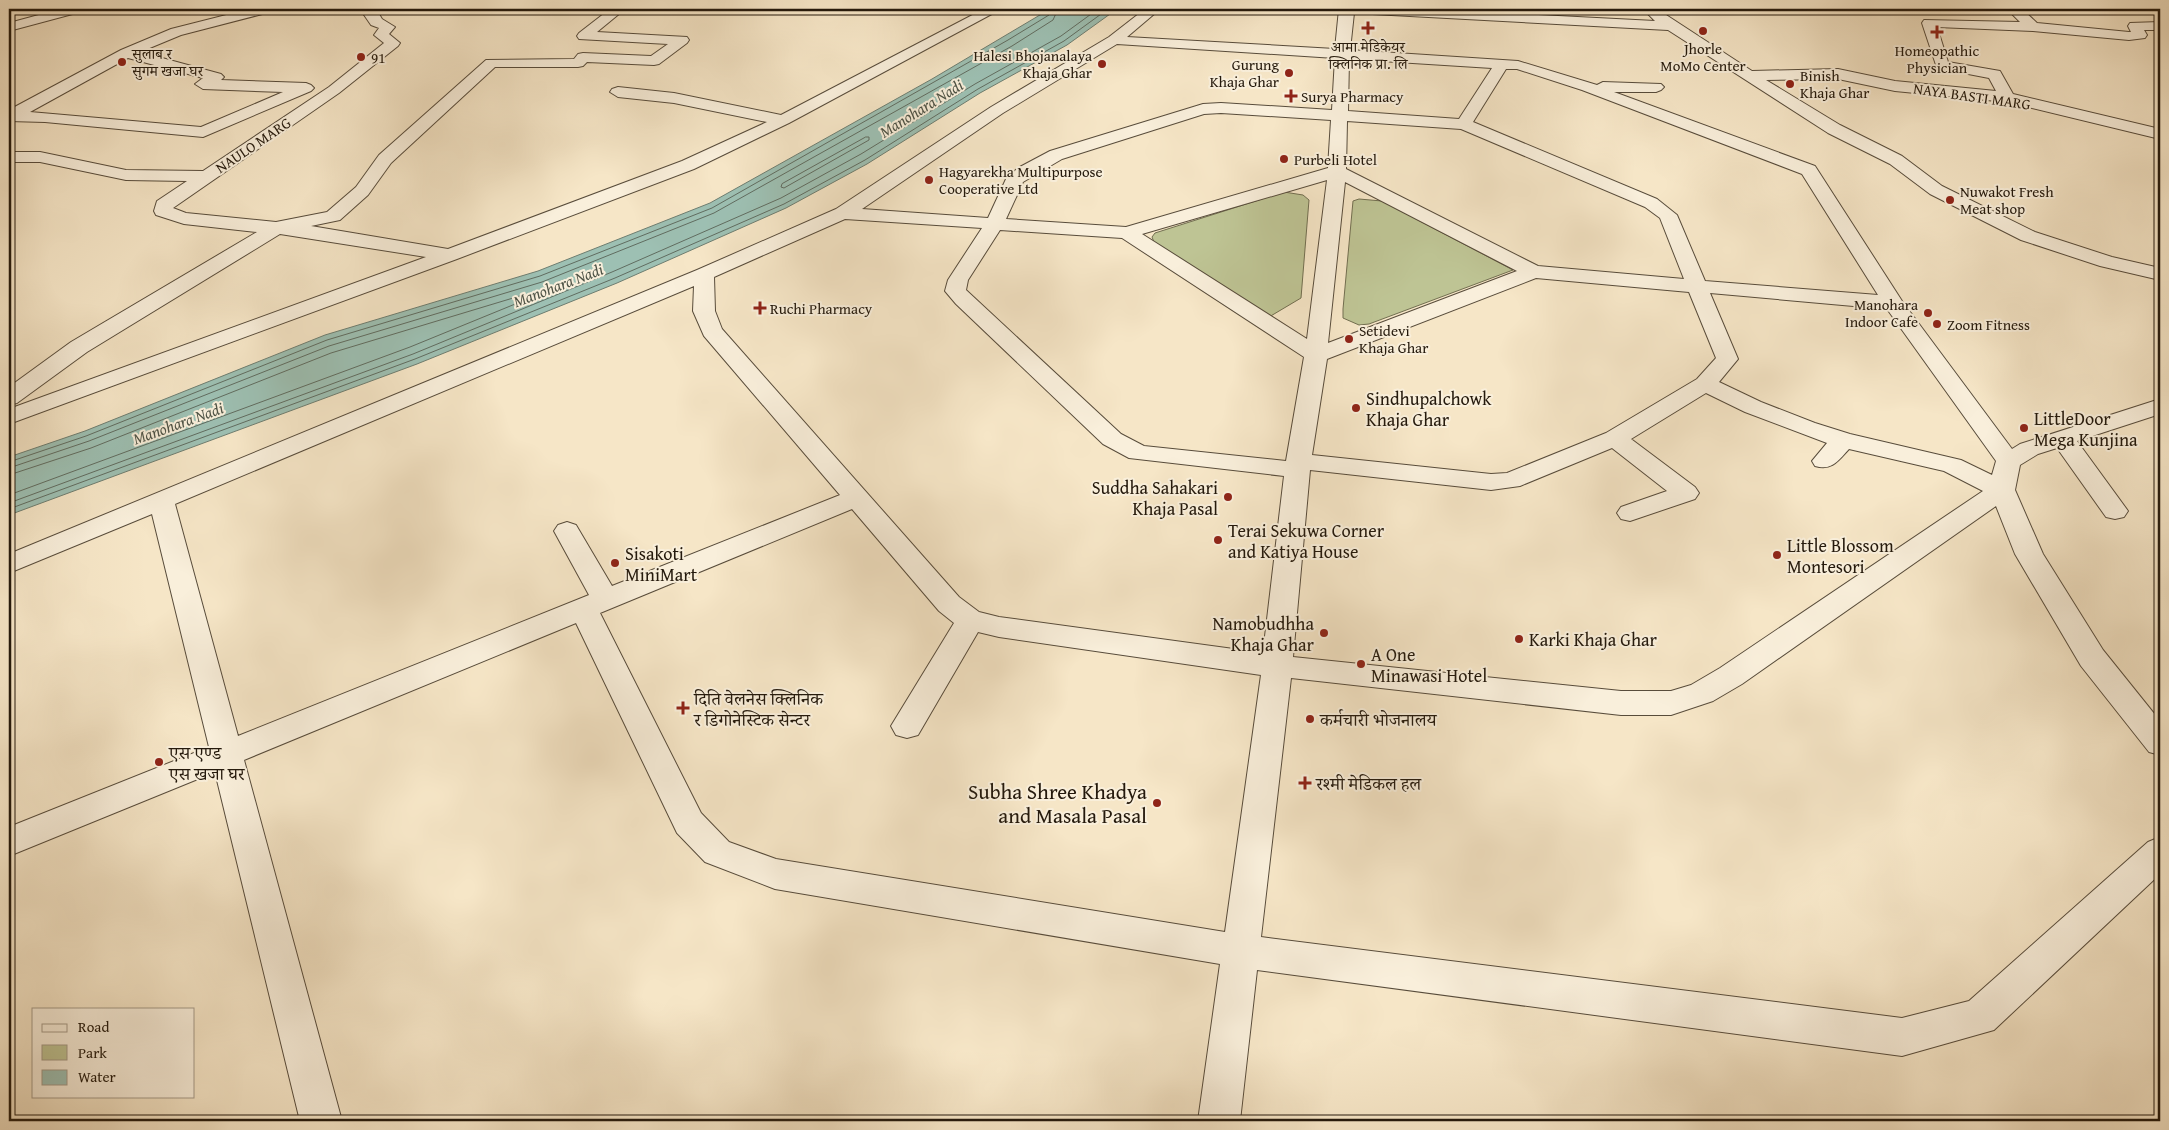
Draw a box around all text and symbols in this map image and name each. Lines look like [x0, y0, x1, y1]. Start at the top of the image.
marker: आमा मेडिकेयर क्लिनिक प्रा. लि [1361, 21, 1375, 35]
marker: Jhorle MoMo Center [1697, 25, 1709, 37]
marker: Homeopathic Physician [1930, 25, 1944, 39]
place label: आमा मेडिकेयर क्लिनिक प्रा. लि [1328, 36, 1409, 74]
place label: Jhorle MoMo Center [1660, 38, 1746, 76]
place label: Homeopathic Physician [1895, 40, 1980, 78]
place label: सुलाब र सुगम खजा घर [131, 43, 205, 81]
place label: Halesi Bhojanalaya Khaja Ghar [973, 45, 1092, 83]
place label: 91 [371, 47, 385, 68]
marker: 91 [355, 51, 367, 63]
place label: Gurung Khaja Ghar [1210, 54, 1280, 92]
marker: सुलाब र सुगम खजा घर [116, 56, 128, 68]
marker: Halesi Bhojanalaya Khaja Ghar [1096, 58, 1108, 70]
place label: Binish Khaja Ghar [1800, 65, 1869, 103]
marker: Gurung Khaja Ghar [1283, 67, 1295, 79]
water label: Manohara Nadi [874, 73, 968, 143]
street label: NAYA BASTI MARG [1912, 77, 2032, 115]
marker: Binish Khaja Ghar [1784, 78, 1796, 90]
place label: Surya Pharmacy [1301, 86, 1404, 107]
marker: Surya Pharmacy [1285, 90, 1297, 102]
street label: NAULO MARG [211, 112, 295, 178]
place label: Purbeli Hotel [1294, 149, 1377, 170]
marker: Purbeli Hotel [1278, 153, 1290, 165]
place label: Hagyarekha Multipurpose Cooperative Ltd [939, 161, 1103, 199]
marker: Hagyarekha Multipurpose Cooperative Ltd [923, 174, 935, 186]
place label: Nuwakot Fresh Meat shop [1960, 181, 2054, 219]
marker: Nuwakot Fresh Meat shop [1944, 194, 1956, 206]
water label: Manohara Nadi [509, 257, 607, 313]
place label: Manohara Indoor Cafe [1845, 294, 1918, 332]
place label: Ruchi Pharmacy [770, 298, 873, 319]
marker: Ruchi Pharmacy [754, 302, 766, 314]
marker: Manohara Indoor Cafe [1922, 307, 1934, 319]
place label: Zoom Fitness [1947, 314, 2030, 335]
marker: Zoom Fitness [1931, 318, 1943, 330]
place label: Setidevi Khaja Ghar [1359, 320, 1428, 358]
marker: Setidevi Khaja Ghar [1343, 333, 1355, 345]
place label: Sindhupalchowk Khaja Ghar [1366, 385, 1492, 433]
water label: Manohara Nadi [129, 396, 227, 450]
marker: Sindhupalchowk Khaja Ghar [1350, 402, 1362, 414]
place label: LittleDoor Mega Kunjina [2034, 405, 2138, 453]
marker: LittleDoor Mega Kunjina [2018, 422, 2030, 434]
place label: Suddha Sahakari Khaja Pasal [1092, 474, 1218, 522]
marker: Suddha Sahakari Khaja Pasal [1222, 491, 1234, 503]
place label: Terai Sekuwa Corner and Katiya House [1228, 517, 1385, 565]
place label: Little Blossom Montesori [1787, 532, 1894, 580]
marker: Terai Sekuwa Corner and Katiya House [1212, 534, 1224, 546]
place label: Sisakoti MiniMart [625, 540, 698, 588]
marker: Little Blossom Montesori [1771, 549, 1783, 561]
marker: Sisakoti MiniMart [609, 557, 621, 569]
place label: Namobudhha Khaja Ghar [1212, 610, 1315, 658]
place label: Karki Khaja Ghar [1529, 626, 1658, 653]
marker: Namobudhha Khaja Ghar [1318, 627, 1330, 639]
marker: Karki Khaja Ghar [1513, 633, 1525, 645]
place label: A One Minawasi Hotel [1371, 641, 1487, 689]
marker: A One Minawasi Hotel [1355, 658, 1367, 670]
place label: दिति वेलनेस क्लिनिक र डिगोनेस्टिक सेन्टर [693, 685, 824, 733]
marker: दिति वेलनेस क्लिनिक र डिगोनेस्टिक सेन्टर [676, 701, 690, 715]
place label: कर्मचारी भोजनालय [1319, 706, 1437, 733]
marker: कर्मचारी भोजनालय [1304, 713, 1316, 725]
place label: एस एण्ड एस खजा घर [168, 739, 246, 787]
marker: एस एण्ड एस खजा घर [153, 756, 165, 768]
place label: रश्मी मेडिकल हल [1315, 770, 1422, 797]
place label: Subha Shree Khadya and Masala Pasal [968, 776, 1147, 831]
marker: रश्मी मेडिकल हल [1298, 776, 1312, 790]
marker: Subha Shree Khadya and Masala Pasal [1151, 797, 1163, 809]
legend [32, 1008, 195, 1098]
text: Road [78, 1016, 109, 1037]
text: Park [78, 1042, 107, 1063]
text: Water [78, 1066, 116, 1087]

